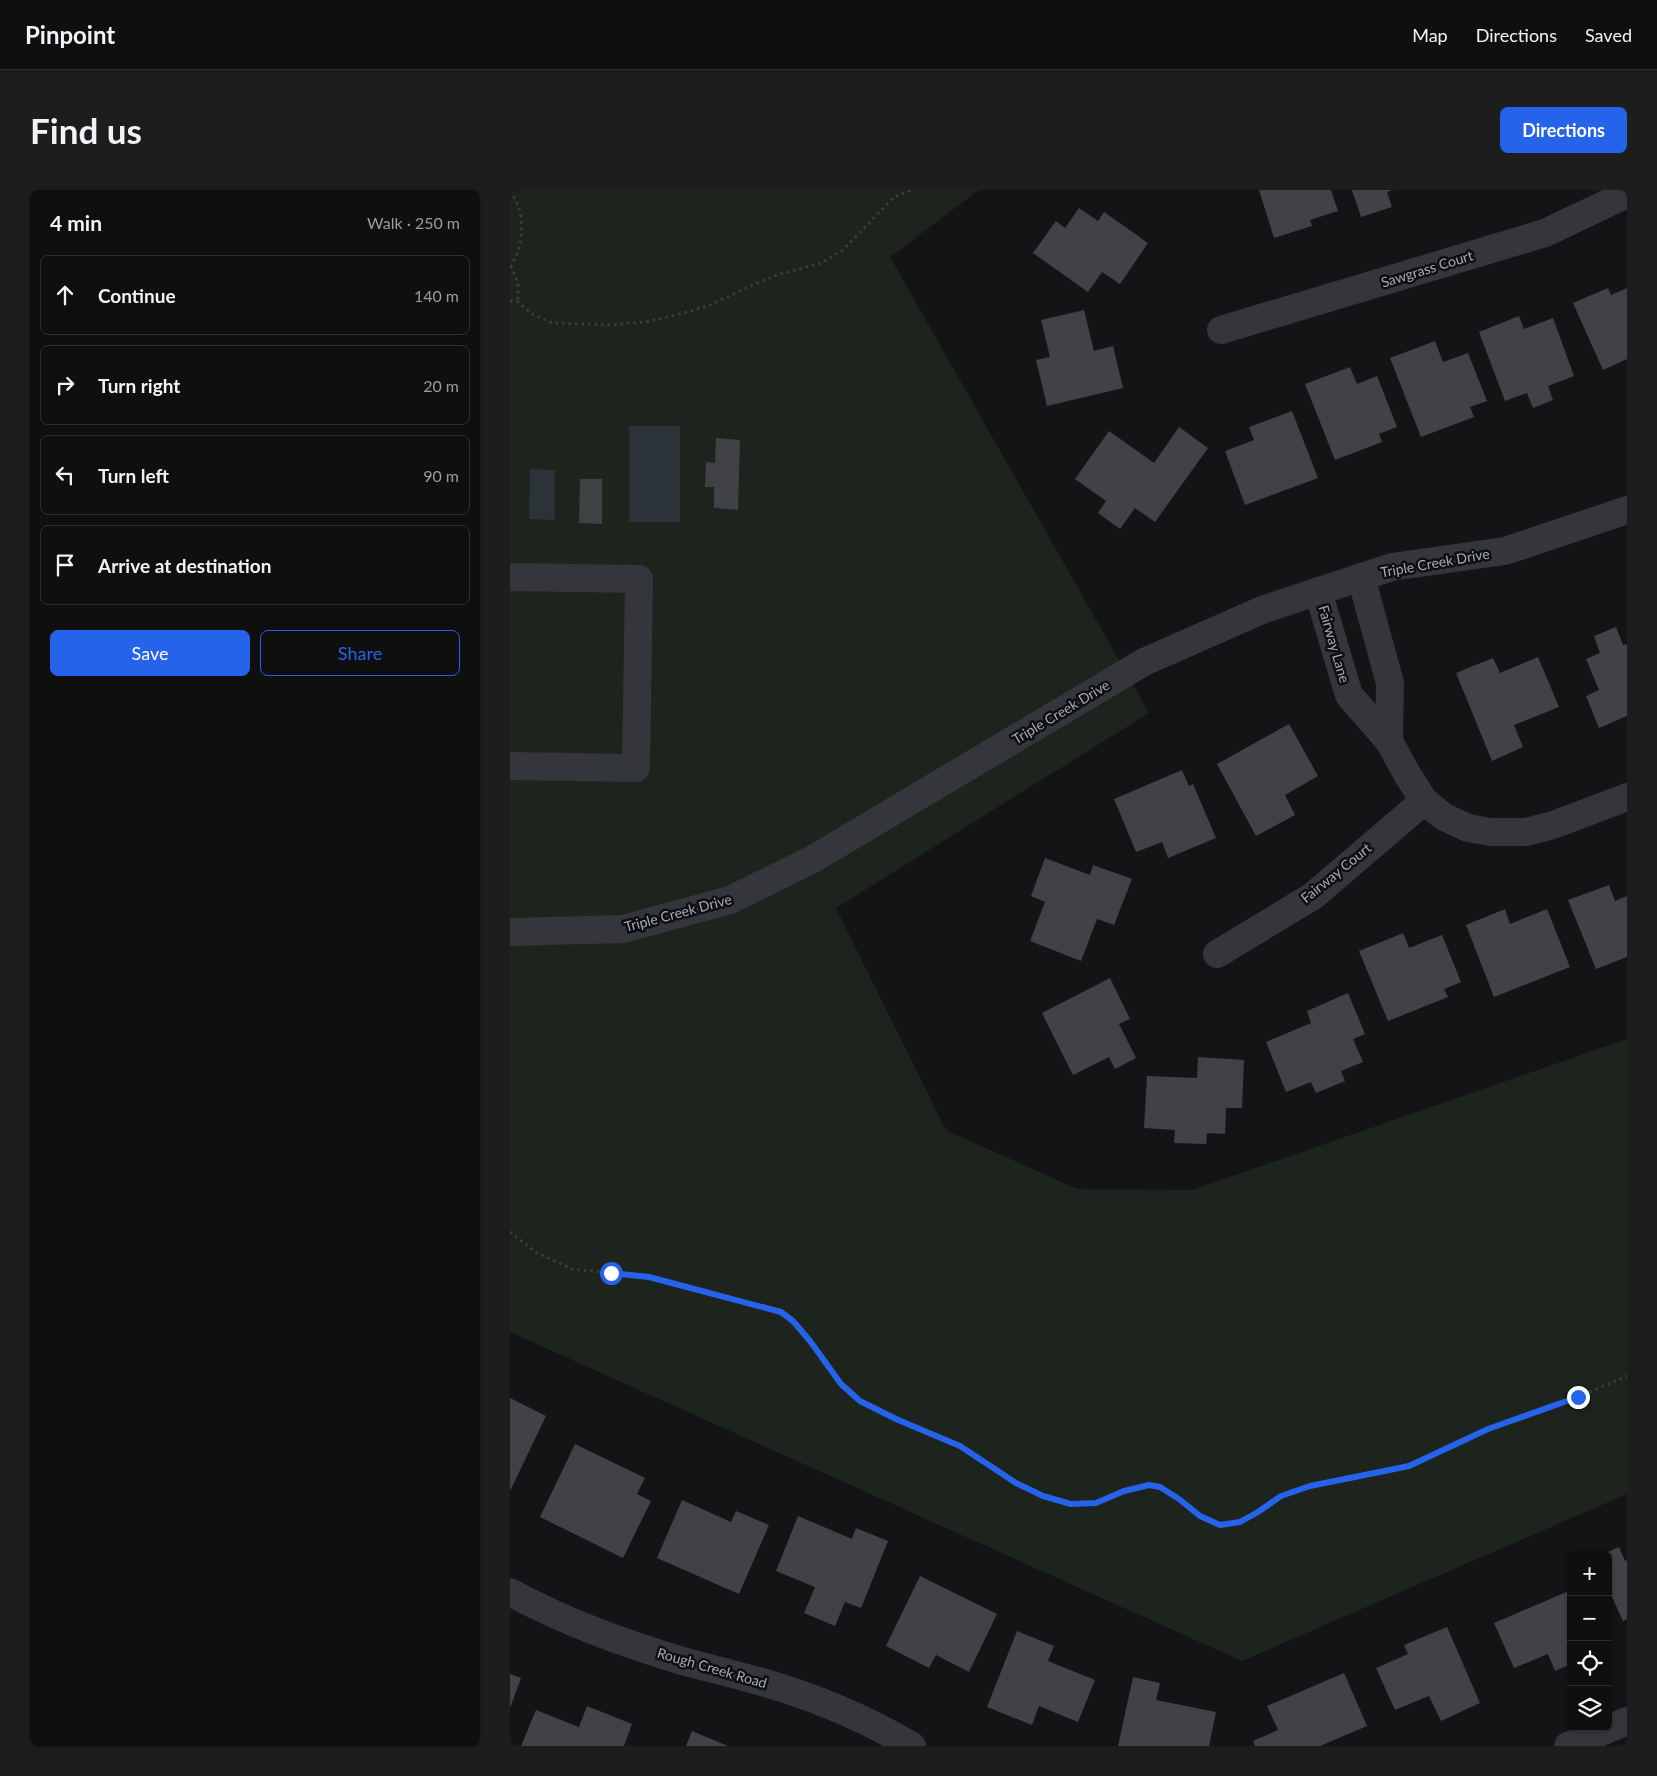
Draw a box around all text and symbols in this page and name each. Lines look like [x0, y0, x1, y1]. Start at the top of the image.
text: Pinpoint [25, 20, 115, 49]
text: Map [1412, 24, 1448, 46]
text: Directions [1476, 24, 1557, 46]
text: Saved [1585, 24, 1632, 46]
button: Directions [1500, 107, 1627, 153]
text: Find us [30, 109, 142, 151]
text: 4 min [50, 210, 102, 235]
text: Walk · 250 m [367, 213, 460, 232]
street label: Sawgrass Court [1379, 246, 1475, 291]
icon: ahead [51, 281, 79, 309]
text: Continue [98, 284, 176, 307]
text: 140 m [414, 286, 459, 305]
icon: right [51, 371, 79, 399]
text: Turn right [98, 374, 180, 397]
text: 20 m [423, 376, 459, 395]
icon: left [51, 461, 79, 489]
text: Turn left [98, 464, 169, 487]
text: 90 m [423, 466, 459, 485]
street label: Triple Creek Drive [1379, 545, 1491, 580]
icon: arrive [51, 551, 79, 579]
text: Arrive at destination [98, 554, 271, 577]
street label: Fairway Lane [1315, 603, 1354, 685]
button: Save [50, 630, 250, 676]
button: Share [260, 630, 460, 676]
street label: Triple Creek Drive [1009, 676, 1112, 747]
street label: Fairway Court [1297, 839, 1374, 906]
street label: Triple Creek Drive [622, 890, 733, 935]
route start [600, 1262, 623, 1285]
route end [1567, 1386, 1590, 1409]
map controls [1567, 1551, 1612, 1731]
button: + [1567, 1551, 1612, 1596]
button: − [1567, 1596, 1612, 1641]
button: locate [1567, 1641, 1612, 1686]
street label: Rough Creek Road [655, 1644, 769, 1691]
button: layers [1567, 1686, 1612, 1731]

